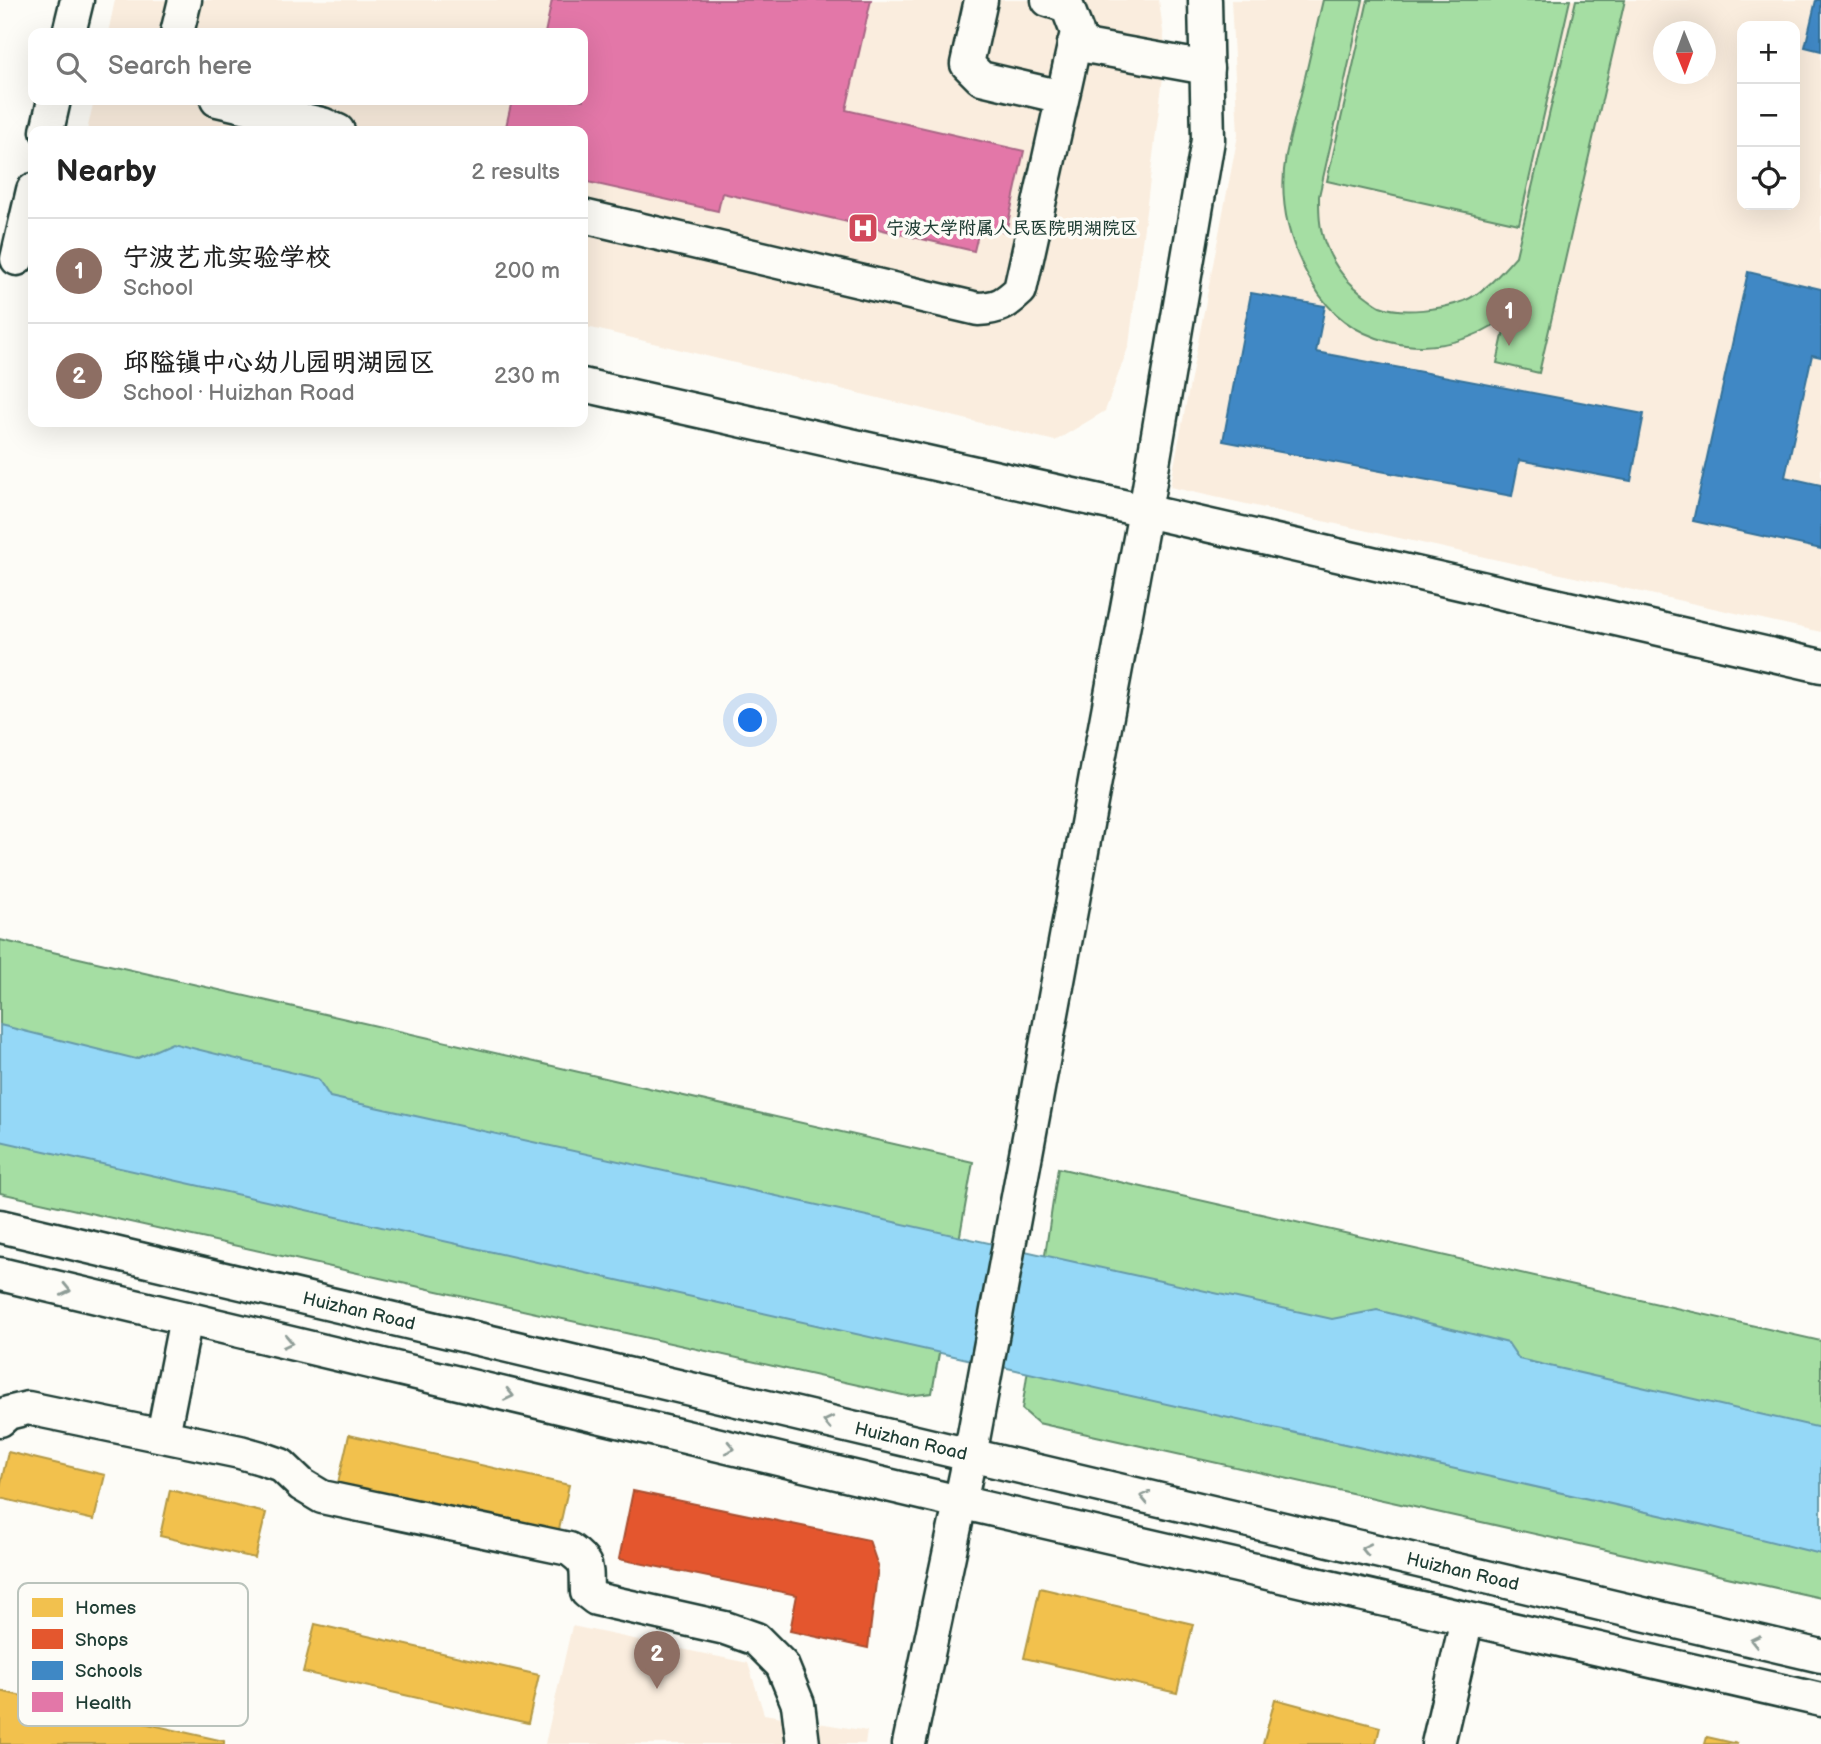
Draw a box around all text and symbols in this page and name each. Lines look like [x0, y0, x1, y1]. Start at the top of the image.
north arrow [1653, 21, 1716, 84]
map controls [1737, 21, 1800, 210]
button: + [1737, 21, 1800, 84]
search box [28, 28, 588, 105]
icon: search [52, 48, 90, 86]
text: Search here [108, 51, 252, 82]
button: − [1737, 84, 1800, 147]
button: locate [1737, 147, 1800, 210]
text: Nearby [56, 154, 156, 190]
text: 2 results [471, 158, 560, 186]
hospital icon: 宁波大学附属人民医院明湖院区 [846, 211, 880, 245]
place label: 宁波大学附属人民医院明湖院区 [886, 218, 1138, 239]
text: 宁波艺术实验学校 [123, 243, 331, 274]
text: 1 [74, 257, 84, 285]
text: 200 m [494, 257, 560, 285]
text: School [123, 274, 193, 302]
pin: 1 [1486, 288, 1532, 346]
text: 邱隘镇中心幼儿园明湖园区 [123, 348, 435, 379]
text: 2 [72, 362, 86, 390]
text: 230 m [494, 362, 560, 390]
text: School · Huizhan Road [123, 379, 355, 407]
your location [733, 703, 767, 737]
one-way arrow [60, 1281, 72, 1296]
street label: Huizhan Road [301, 1287, 417, 1334]
one-way arrow [282, 1334, 294, 1348]
one-way arrow [503, 1387, 515, 1401]
one-way arrow [822, 1416, 834, 1430]
street label: Huizhan Road [853, 1418, 969, 1465]
one-way arrow [724, 1440, 736, 1454]
one-way arrow [1139, 1491, 1151, 1505]
one-way arrow [1360, 1543, 1372, 1557]
street label: Huizhan Road [1404, 1548, 1521, 1595]
legend [18, 1583, 248, 1726]
text: Homes [75, 1597, 136, 1620]
text: Shops [75, 1629, 128, 1652]
pin: 2 [634, 1631, 680, 1689]
one-way arrow [1749, 1634, 1761, 1649]
text: Schools [75, 1660, 142, 1683]
text: Health [75, 1692, 132, 1715]

